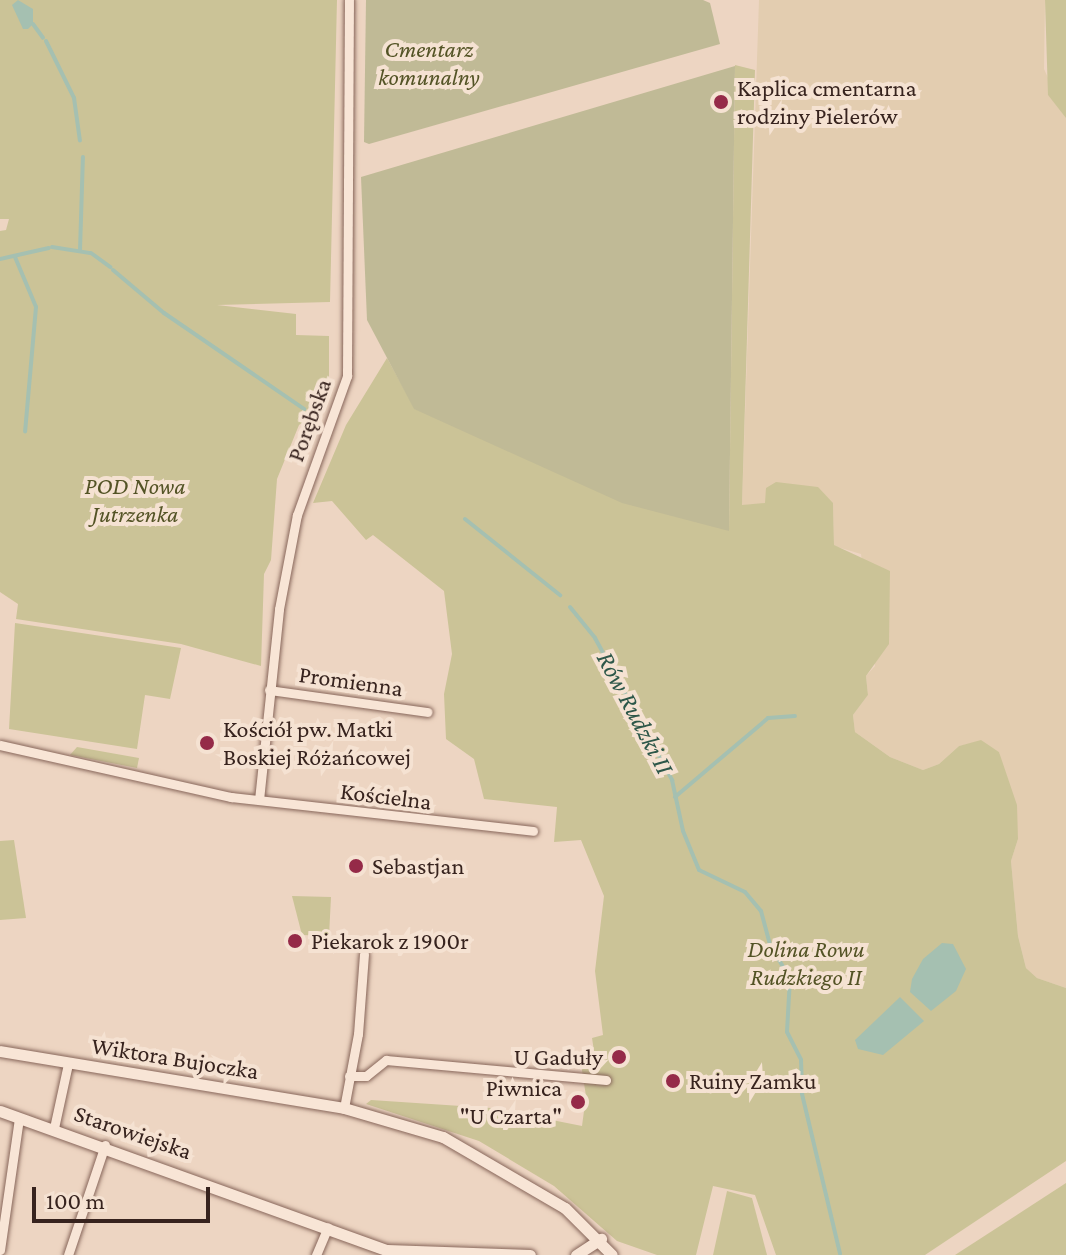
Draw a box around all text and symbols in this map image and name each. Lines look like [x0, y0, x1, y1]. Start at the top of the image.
park label: Cmentarz komunalny [378, 35, 480, 91]
place label: Kaplica cmentarna rodziny Pielerów [737, 74, 917, 130]
marker: Kaplica cmentarna rodziny Pielerów [712, 93, 730, 111]
street label: Porębska [281, 375, 337, 465]
park label: POD Nowa Jutrzenka [84, 472, 186, 528]
water label: Rów Rudzki II [590, 646, 680, 780]
street label: Promienna [297, 659, 405, 703]
place label: Kościół pw. Matki Boskiej Różańcowej [223, 715, 411, 771]
marker: Kościół pw. Matki Boskiej Różańcowej [198, 734, 216, 752]
street label: Kościelna [339, 776, 433, 816]
place label: Sebastjan [372, 852, 464, 880]
marker: Sebastjan [347, 857, 365, 875]
place label: Piekarok z 1900r [311, 927, 469, 955]
marker: Piekarok z 1900r [286, 932, 304, 950]
park label: Dolina Rowu Rudzkiego II [747, 935, 865, 991]
street label: Wiktora Bujoczka [89, 1031, 261, 1085]
place label: U Gaduły [514, 1043, 603, 1071]
marker: U Gaduły [610, 1048, 628, 1066]
place label: Ruiny Zamku [689, 1067, 816, 1095]
marker: Ruiny Zamku [664, 1072, 682, 1090]
place label: Piwnica "U Czarta" [460, 1074, 562, 1130]
marker: Piwnica "U Czarta" [569, 1093, 587, 1111]
street label: Starowiejska [70, 1098, 196, 1166]
scale bar [36, 1171, 214, 1221]
text: 100 m [46, 1187, 105, 1214]

